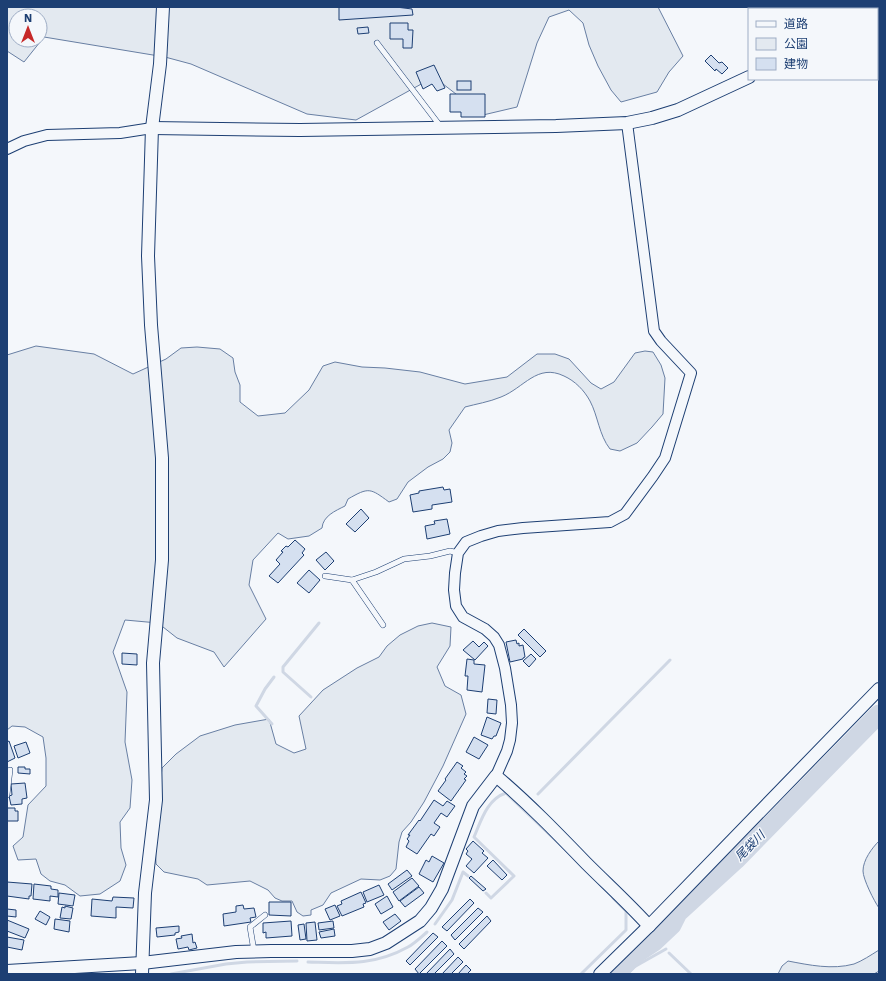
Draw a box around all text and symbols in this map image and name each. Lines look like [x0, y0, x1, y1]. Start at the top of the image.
north arrow [8, 8, 48, 48]
legend [748, 8, 878, 80]
text: N [24, 12, 32, 25]
text: 道路 [784, 17, 808, 31]
text: 公園 [784, 37, 808, 51]
text: 建物 [784, 57, 808, 71]
water label: 尾袋川 [732, 827, 769, 864]

